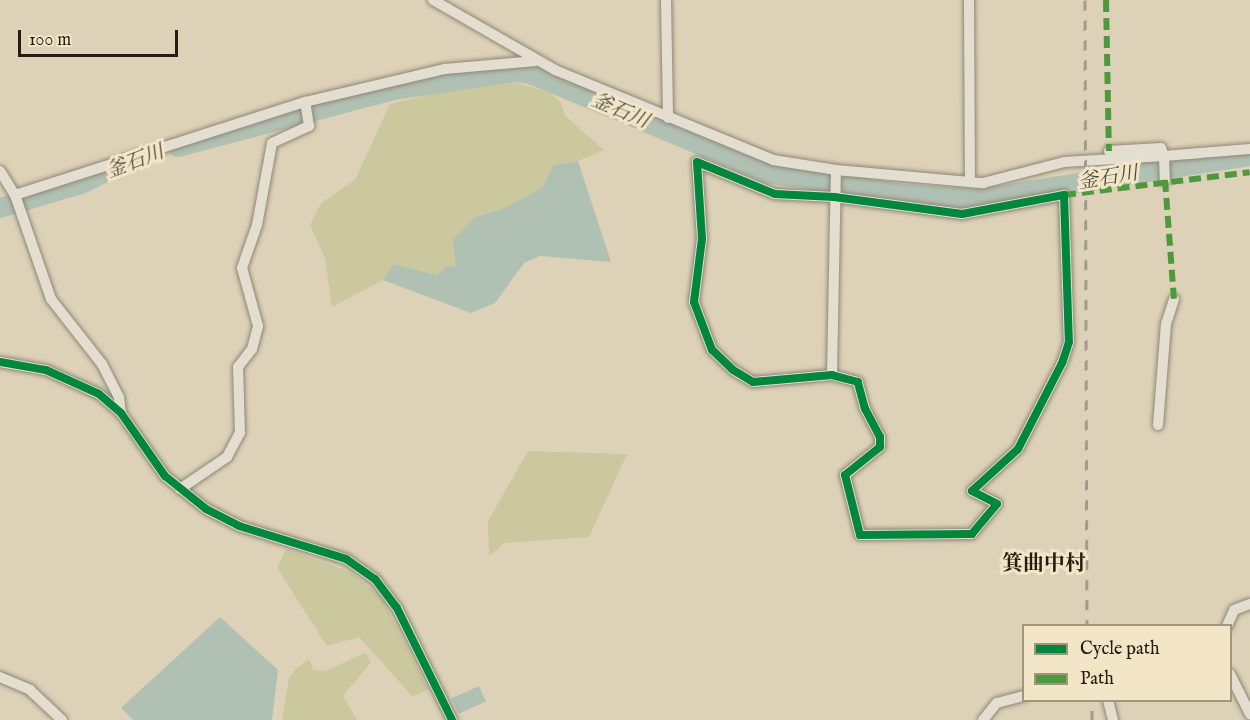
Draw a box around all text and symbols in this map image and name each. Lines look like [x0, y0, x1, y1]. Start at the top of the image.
scale bar [21, 18, 182, 56]
text: 100 m [29, 29, 71, 52]
water label: 釜石川 [588, 88, 652, 134]
water label: 釜石川 [103, 140, 167, 184]
water label: 釜石川 [1076, 161, 1140, 195]
district label: 箕曲中村 [1002, 552, 1086, 578]
legend [1022, 624, 1232, 702]
text: Cycle path [1080, 638, 1160, 661]
text: Path [1080, 668, 1114, 691]

